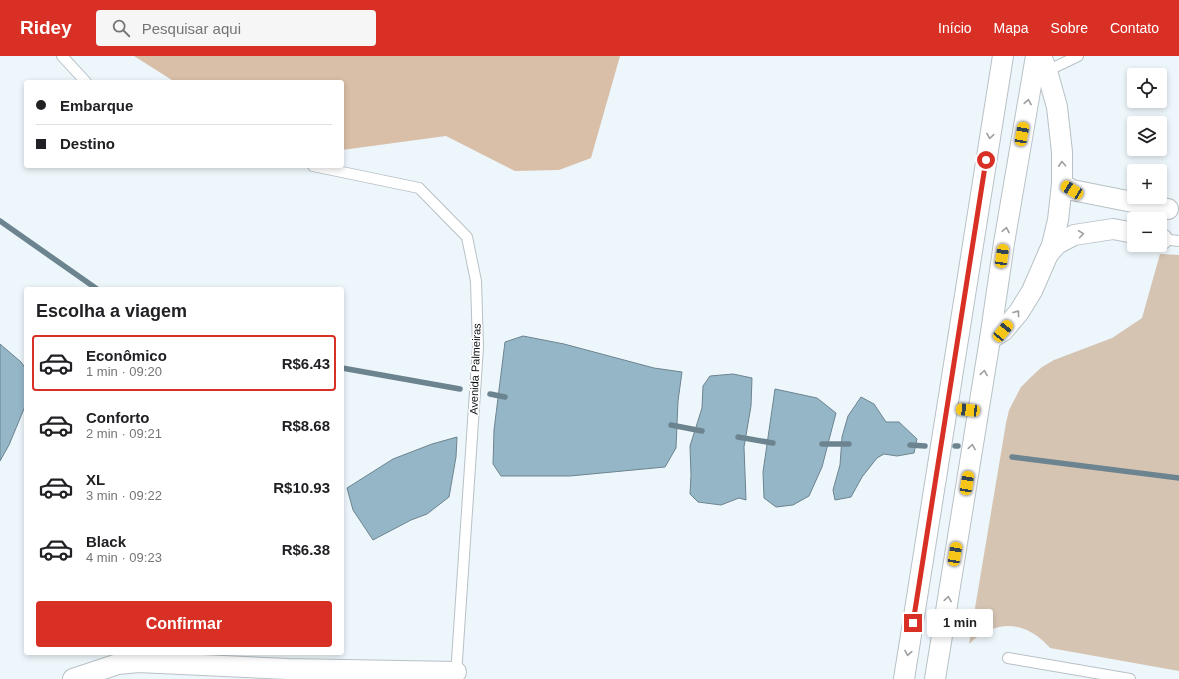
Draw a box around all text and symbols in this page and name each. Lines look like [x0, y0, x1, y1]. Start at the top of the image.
search box [96, 10, 376, 46]
text: Ridey [20, 17, 72, 38]
icon: search [110, 17, 132, 39]
text: Pesquisar aqui [142, 20, 241, 37]
text: Início [938, 20, 972, 36]
text: Mapa [994, 20, 1029, 36]
text: Sobre [1051, 20, 1088, 36]
text: Contato [1110, 20, 1159, 36]
map controls [1127, 68, 1167, 252]
button: locate [1127, 68, 1167, 108]
text: Embarque [60, 97, 133, 114]
one-way arrow [1023, 99, 1032, 105]
button: layers [1127, 116, 1167, 156]
car [1014, 121, 1030, 147]
one-way arrow [986, 133, 995, 139]
text: Destino [60, 135, 115, 152]
route start [977, 151, 995, 169]
one-way arrow [1058, 161, 1067, 167]
button: + [1127, 164, 1167, 204]
car [1059, 179, 1085, 201]
button: − [1127, 212, 1167, 252]
one-way arrow [1001, 227, 1009, 233]
one-way arrow [1078, 230, 1084, 239]
car [994, 243, 1010, 269]
text: Escolha a viagem [36, 301, 187, 321]
one-way arrow [1013, 310, 1020, 317]
car [991, 318, 1015, 344]
street label: Avenida Palmeiras [467, 323, 483, 415]
icon: car [38, 345, 74, 381]
text: Econômico [86, 347, 167, 364]
text: R$6.43 [282, 355, 330, 372]
text: 1 min · 09:20 [86, 364, 162, 379]
one-way arrow [979, 370, 988, 376]
car [955, 403, 981, 417]
icon: car [38, 407, 74, 443]
text: Conforto [86, 409, 149, 426]
text: R$8.68 [282, 417, 330, 434]
text: 2 min · 09:21 [86, 426, 162, 441]
one-way arrow [968, 444, 976, 450]
icon: car [38, 469, 74, 505]
car [959, 470, 975, 496]
text: XL [86, 471, 105, 488]
text: R$10.93 [273, 479, 330, 496]
text: 3 min · 09:22 [86, 488, 162, 503]
icon: car [38, 531, 74, 567]
text: Black [86, 533, 126, 550]
text: R$6.38 [282, 541, 330, 558]
car [947, 541, 963, 567]
text: 4 min · 09:23 [86, 550, 162, 565]
one-way arrow [943, 596, 952, 602]
button: Confirmar [36, 601, 332, 647]
callout: 1 min [927, 609, 993, 637]
route end [904, 614, 922, 632]
text: 1 min [943, 615, 977, 630]
one-way arrow [904, 650, 913, 656]

